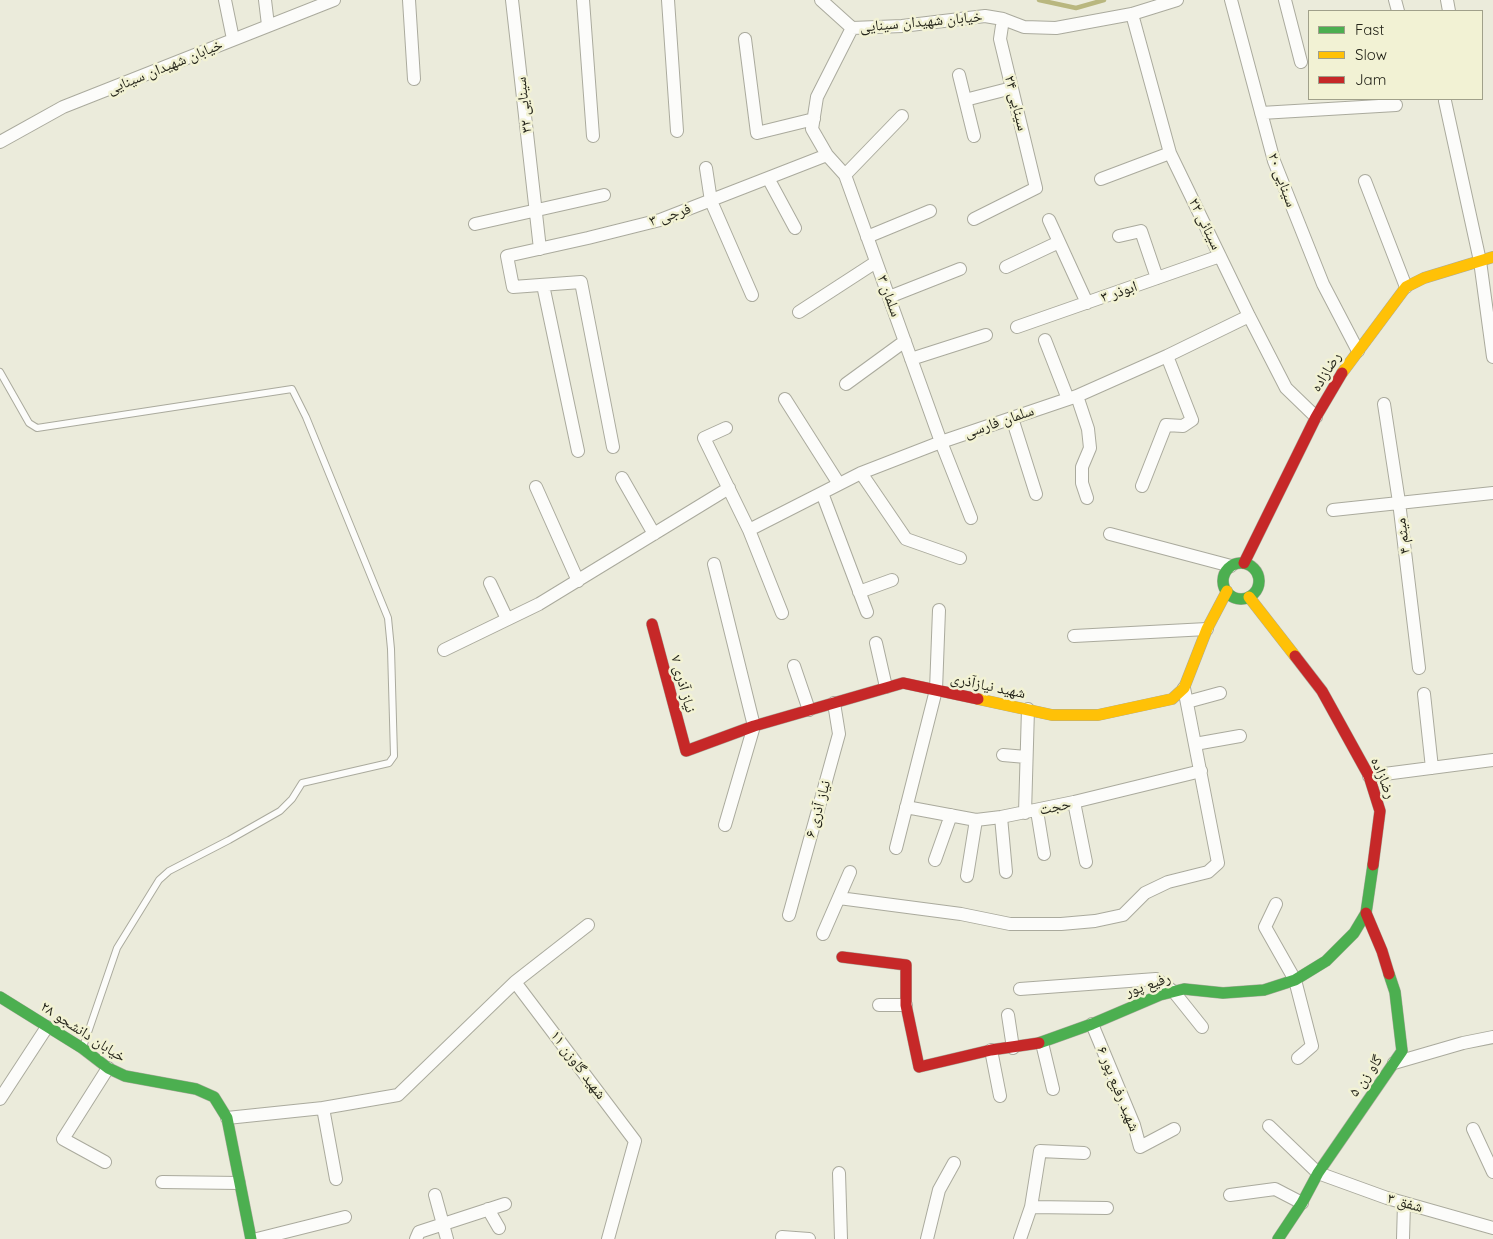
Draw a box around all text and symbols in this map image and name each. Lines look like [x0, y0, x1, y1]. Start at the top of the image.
street label: خیابان شهیدان سینایی [859, 8, 983, 36]
legend [1308, 10, 1483, 100]
text: Fast [1355, 20, 1384, 39]
street label: خیابان شهیدان سینایی [105, 36, 225, 98]
text: Slow [1355, 45, 1387, 64]
text: Jam [1355, 70, 1386, 89]
street label: سینایی ۲۴ [1000, 73, 1032, 133]
street label: سینایی ۳۲ [512, 76, 536, 134]
street label: سینایی ۲۰ [1264, 150, 1300, 210]
street label: سینائی ۲۲ [1185, 195, 1225, 253]
street label: فرجی ۳ [647, 200, 693, 230]
street label: سلمان ۳ [873, 273, 905, 319]
street label: ابوذر ۳ [1098, 277, 1140, 307]
street label: رضازاده [1307, 349, 1345, 395]
street label: سلمان فارسی [962, 402, 1036, 442]
street label: میثم ۴ [1392, 517, 1414, 555]
street label: نیاز آذری ۷ [667, 653, 699, 715]
street label: شهید نیازآذری [949, 669, 1027, 703]
street label: رضازاده [1367, 755, 1399, 801]
street label: نیاز آذری ۶ [801, 778, 835, 840]
street label: حجت [1038, 795, 1072, 819]
street label: رفیع پور [1123, 969, 1173, 1001]
street label: خیابان دانشجو ۲۸ [37, 998, 129, 1066]
street label: شهید گاوزن ۱۱ [546, 1027, 610, 1103]
street label: شهید رفیع پور ۶ [1093, 1044, 1143, 1134]
street label: گاو زن ۵ [1345, 1052, 1387, 1100]
street label: شفق ۳ [1385, 1189, 1425, 1217]

